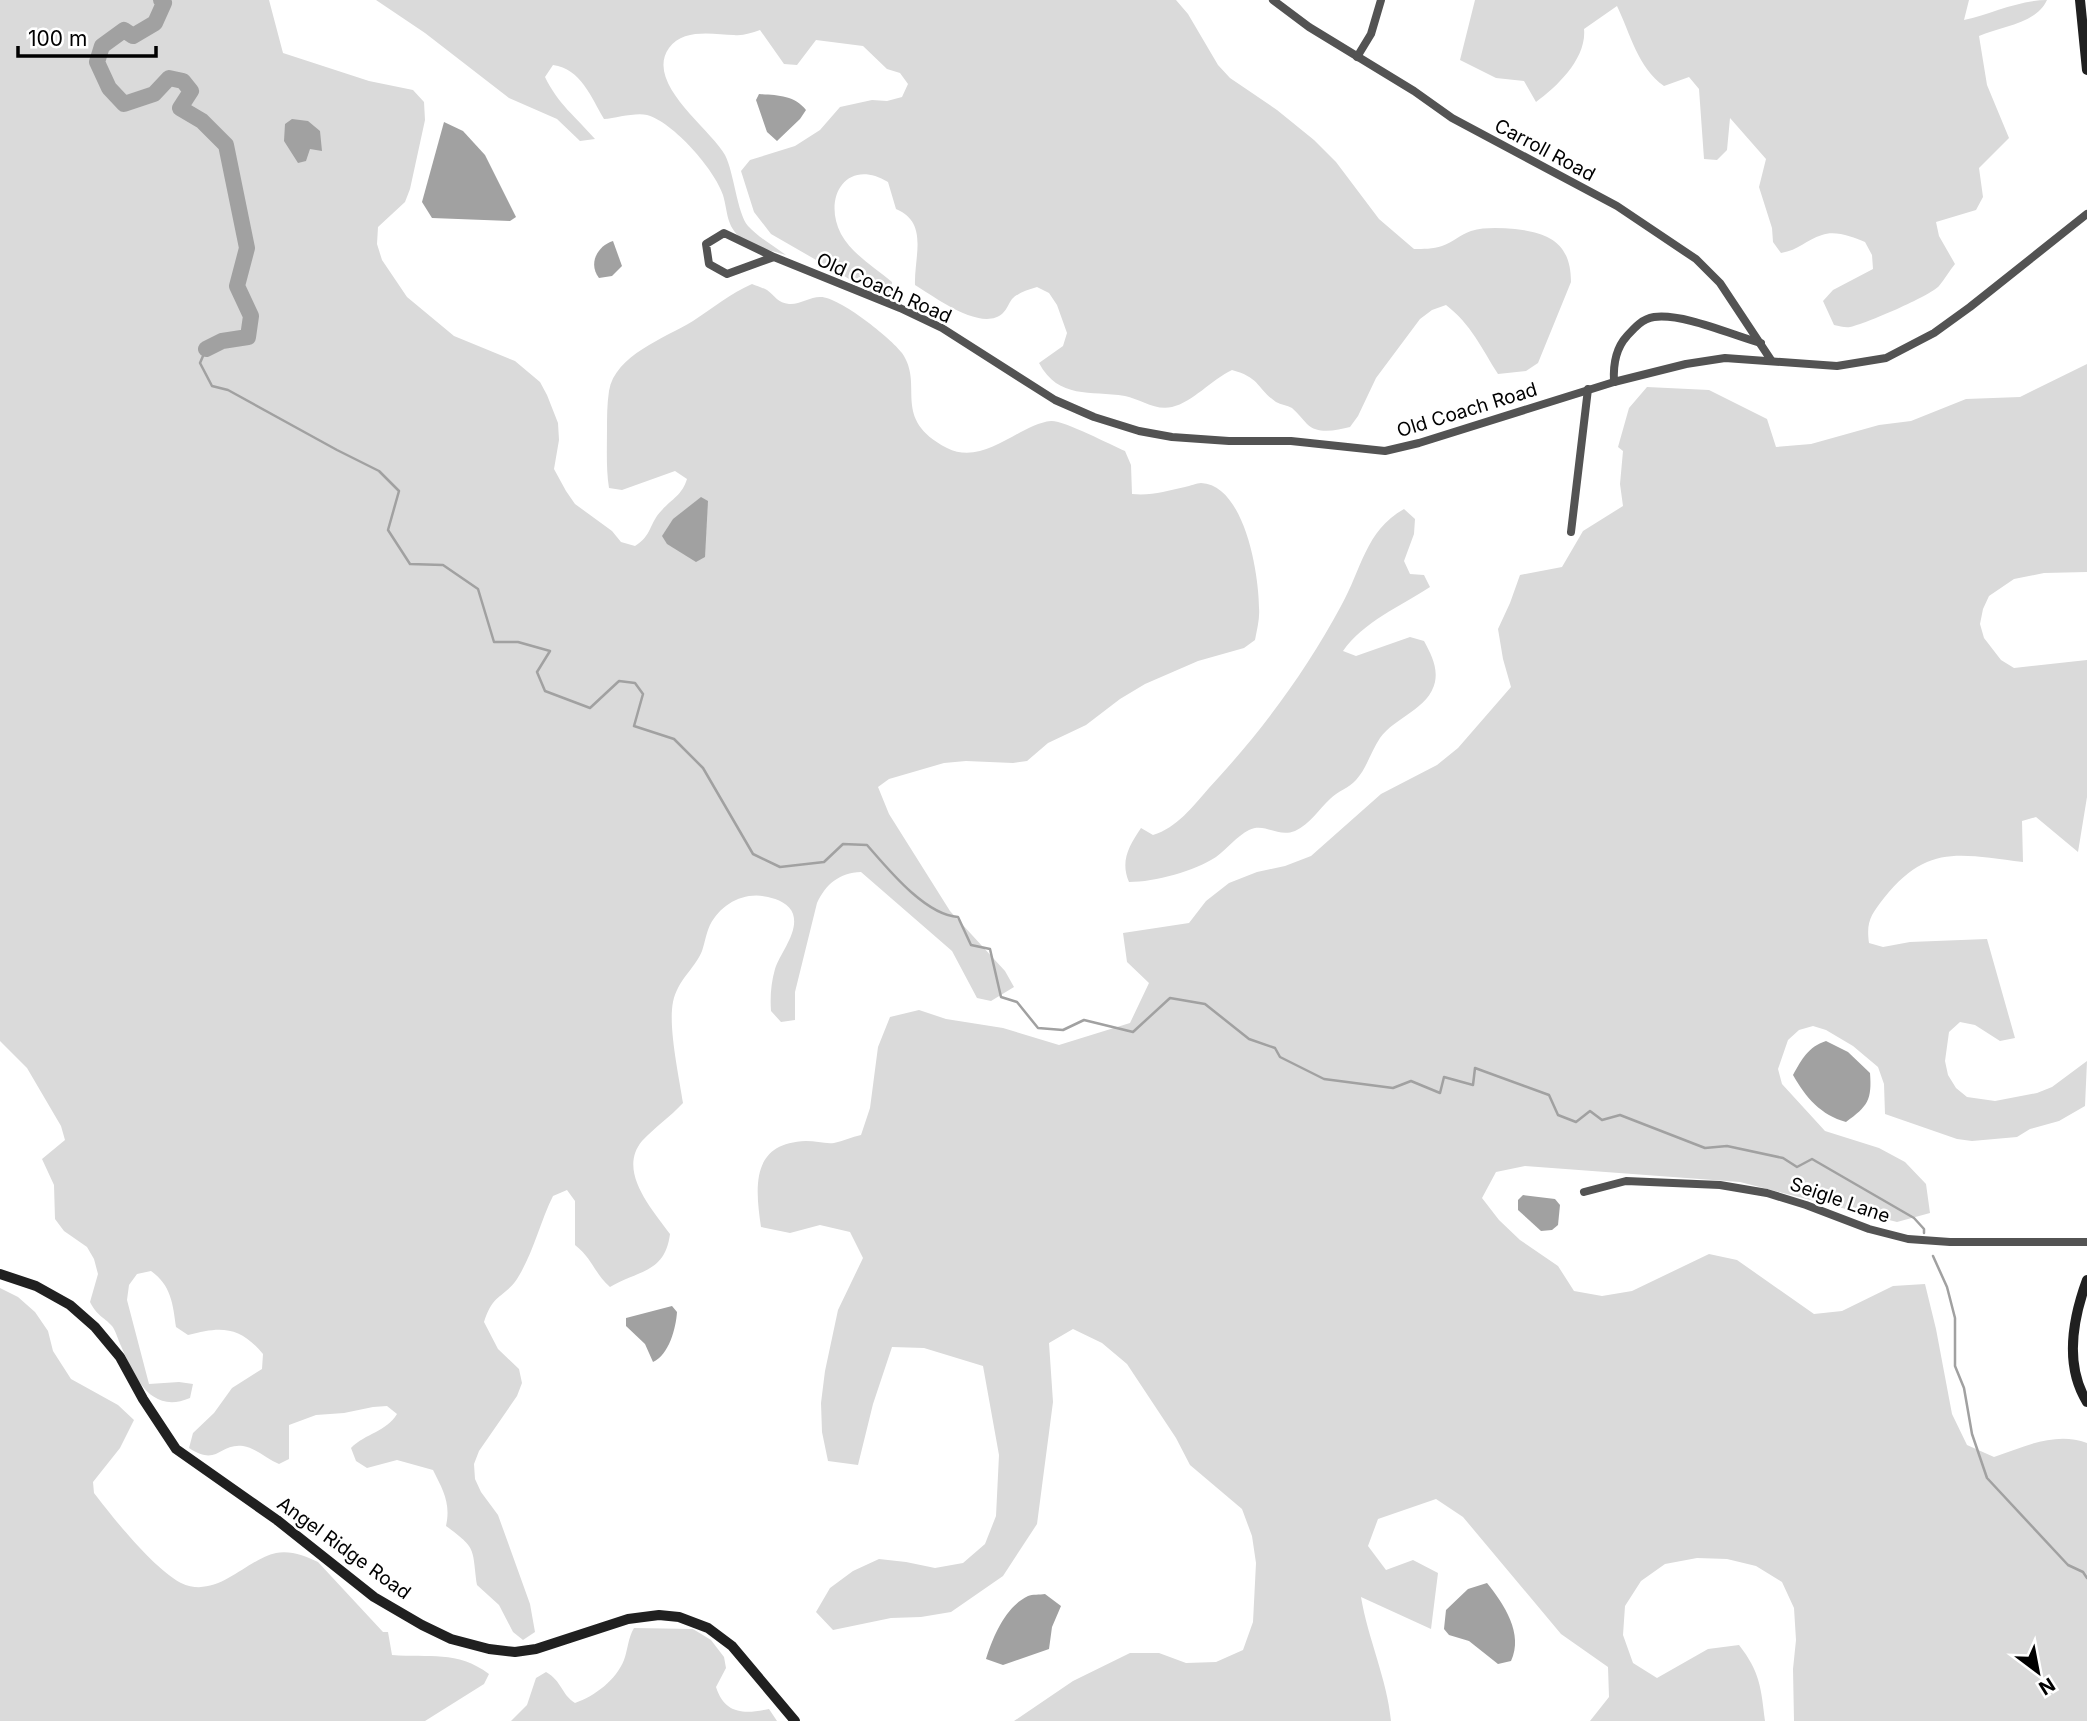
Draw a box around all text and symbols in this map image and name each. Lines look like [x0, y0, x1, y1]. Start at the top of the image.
scale bar [18, 14, 156, 58]
text: 100 m [28, 26, 87, 51]
street label: Carroll Road [1491, 114, 1599, 186]
street label: Old Coach Road [813, 248, 955, 328]
street label: Old Coach Road [1394, 378, 1540, 442]
street label: Seigle Lane [1787, 1172, 1893, 1228]
street label: Angel Ridge Road [273, 1492, 415, 1604]
north arrow [2003, 1637, 2073, 1707]
text: N [2035, 1672, 2059, 1700]

